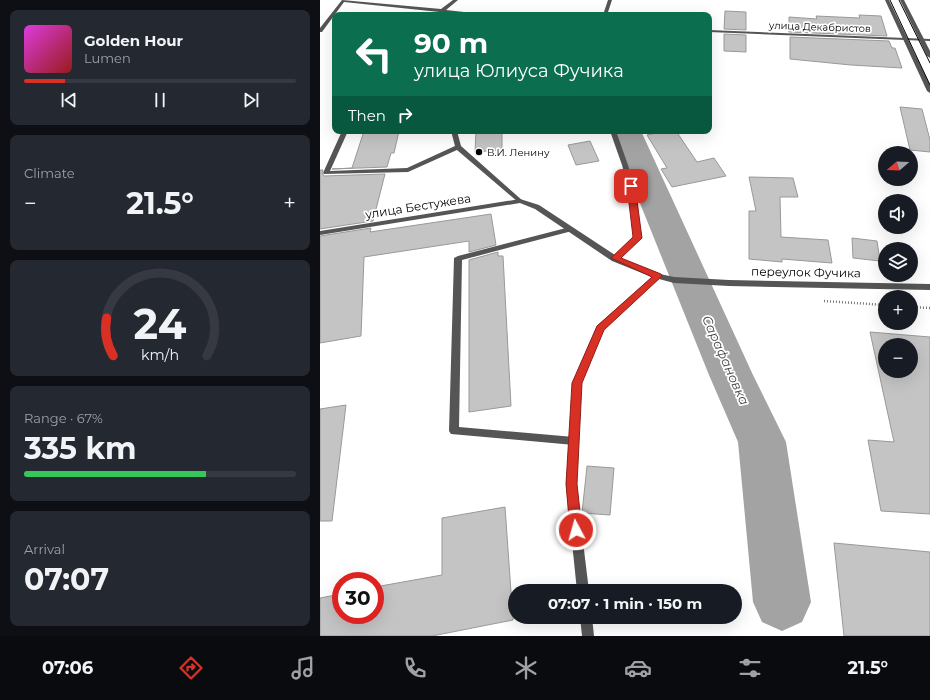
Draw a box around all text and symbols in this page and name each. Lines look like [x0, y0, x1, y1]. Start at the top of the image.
street label: улица Декабристов [768, 19, 871, 35]
text: 90 m [414, 26, 488, 60]
icon: left [348, 28, 400, 80]
text: Golden Hour [84, 31, 183, 50]
text: Lumen [84, 50, 131, 66]
text: улица Юлиуса Фучика [414, 60, 624, 82]
icon: previous [58, 89, 80, 111]
icon: pause [149, 89, 171, 111]
icon: next [240, 89, 262, 111]
icon: right [394, 104, 416, 126]
text: Then [348, 106, 386, 125]
place label: В.И. Ленину [487, 146, 550, 159]
north arrow [878, 146, 918, 186]
map controls [878, 146, 918, 378]
marker: В.И. Ленину [474, 147, 484, 157]
text: Climate [24, 165, 75, 181]
pin [614, 169, 648, 203]
icon: arrive [620, 175, 642, 197]
text: 21.5° [126, 185, 194, 222]
text: − [24, 190, 37, 217]
text: + [283, 190, 296, 217]
street label: улица Бестужева [363, 190, 472, 222]
button: sound [878, 194, 918, 234]
button: layers [878, 242, 918, 282]
street label: переулок Фучика [751, 264, 861, 280]
button: + [878, 290, 918, 330]
text: 24 [134, 299, 187, 349]
water label: Сарафановка [699, 313, 753, 407]
button: − [878, 338, 918, 378]
text: km/h [141, 346, 179, 364]
text: Range · 67% [24, 410, 103, 426]
text: 335 km [24, 430, 136, 467]
position arrow [555, 509, 597, 551]
text: Arrival [24, 541, 65, 557]
text: 07:07 [24, 561, 109, 598]
speed limit sign: 30 [332, 572, 384, 624]
text: 07:07 · 1 min · 150 m [548, 594, 702, 613]
icon: directions [177, 654, 205, 682]
icon: music [289, 654, 317, 682]
icon: phone [401, 654, 429, 682]
icon: climate [512, 654, 540, 682]
icon: car [624, 654, 652, 682]
icon: filters [736, 654, 764, 682]
text: 07:06 [42, 657, 93, 679]
text: 21.5° [848, 657, 888, 679]

